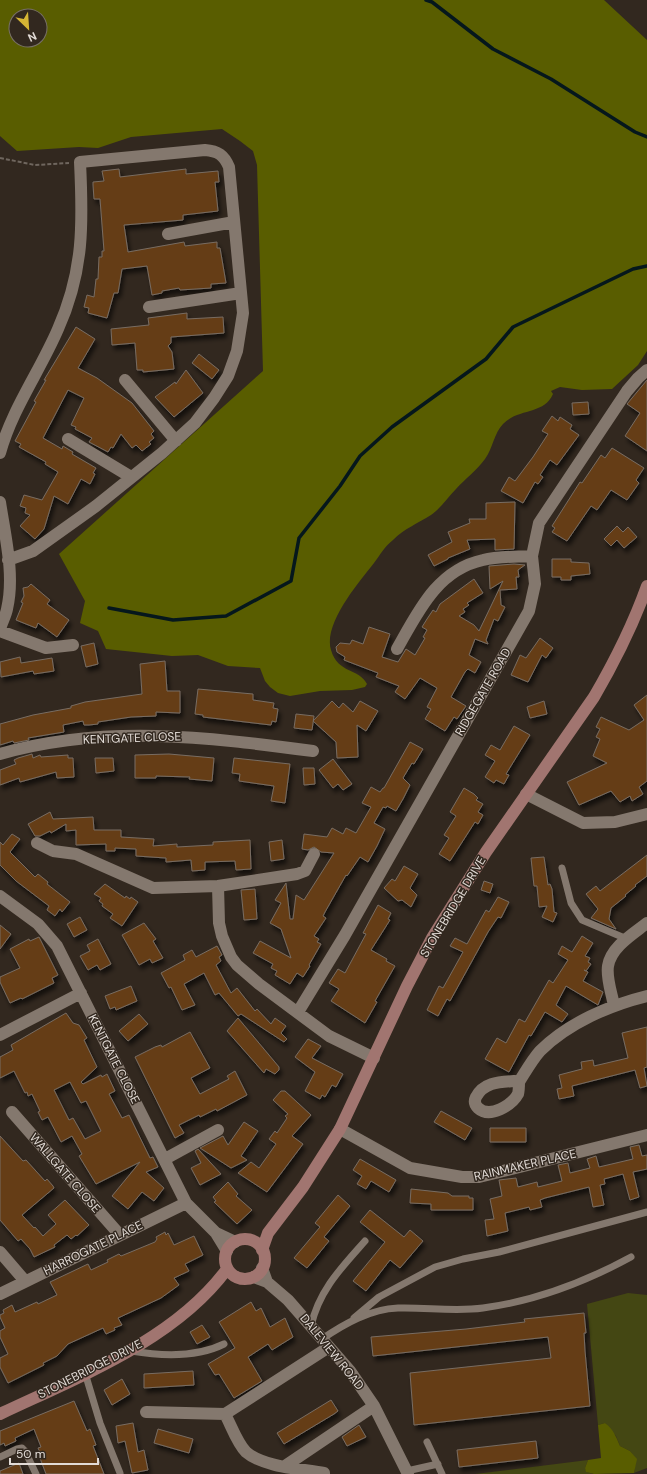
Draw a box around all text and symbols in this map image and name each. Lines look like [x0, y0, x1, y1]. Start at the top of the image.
north arrow [8, 8, 48, 48]
text: N [26, 29, 39, 45]
street label: RIDGEGATE ROAD [451, 645, 515, 739]
street label: KENTGATE CLOSE [83, 728, 182, 748]
street label: STONEBRIDGE DRIVE [417, 853, 490, 960]
street label: KENTGATE CLOSE [85, 1012, 144, 1107]
street label: WALLGATE CLOSE [26, 1130, 104, 1216]
street label: RAINMAKER PLACE [472, 1145, 578, 1185]
street label: HARROGATE PLACE [41, 1217, 146, 1279]
street label: DALEVIEW ROAD [296, 1311, 368, 1393]
street label: STONEBRIDGE DRIVE [35, 1336, 145, 1402]
scale bar [10, 1440, 98, 1466]
text: 50 m [16, 1446, 45, 1462]

